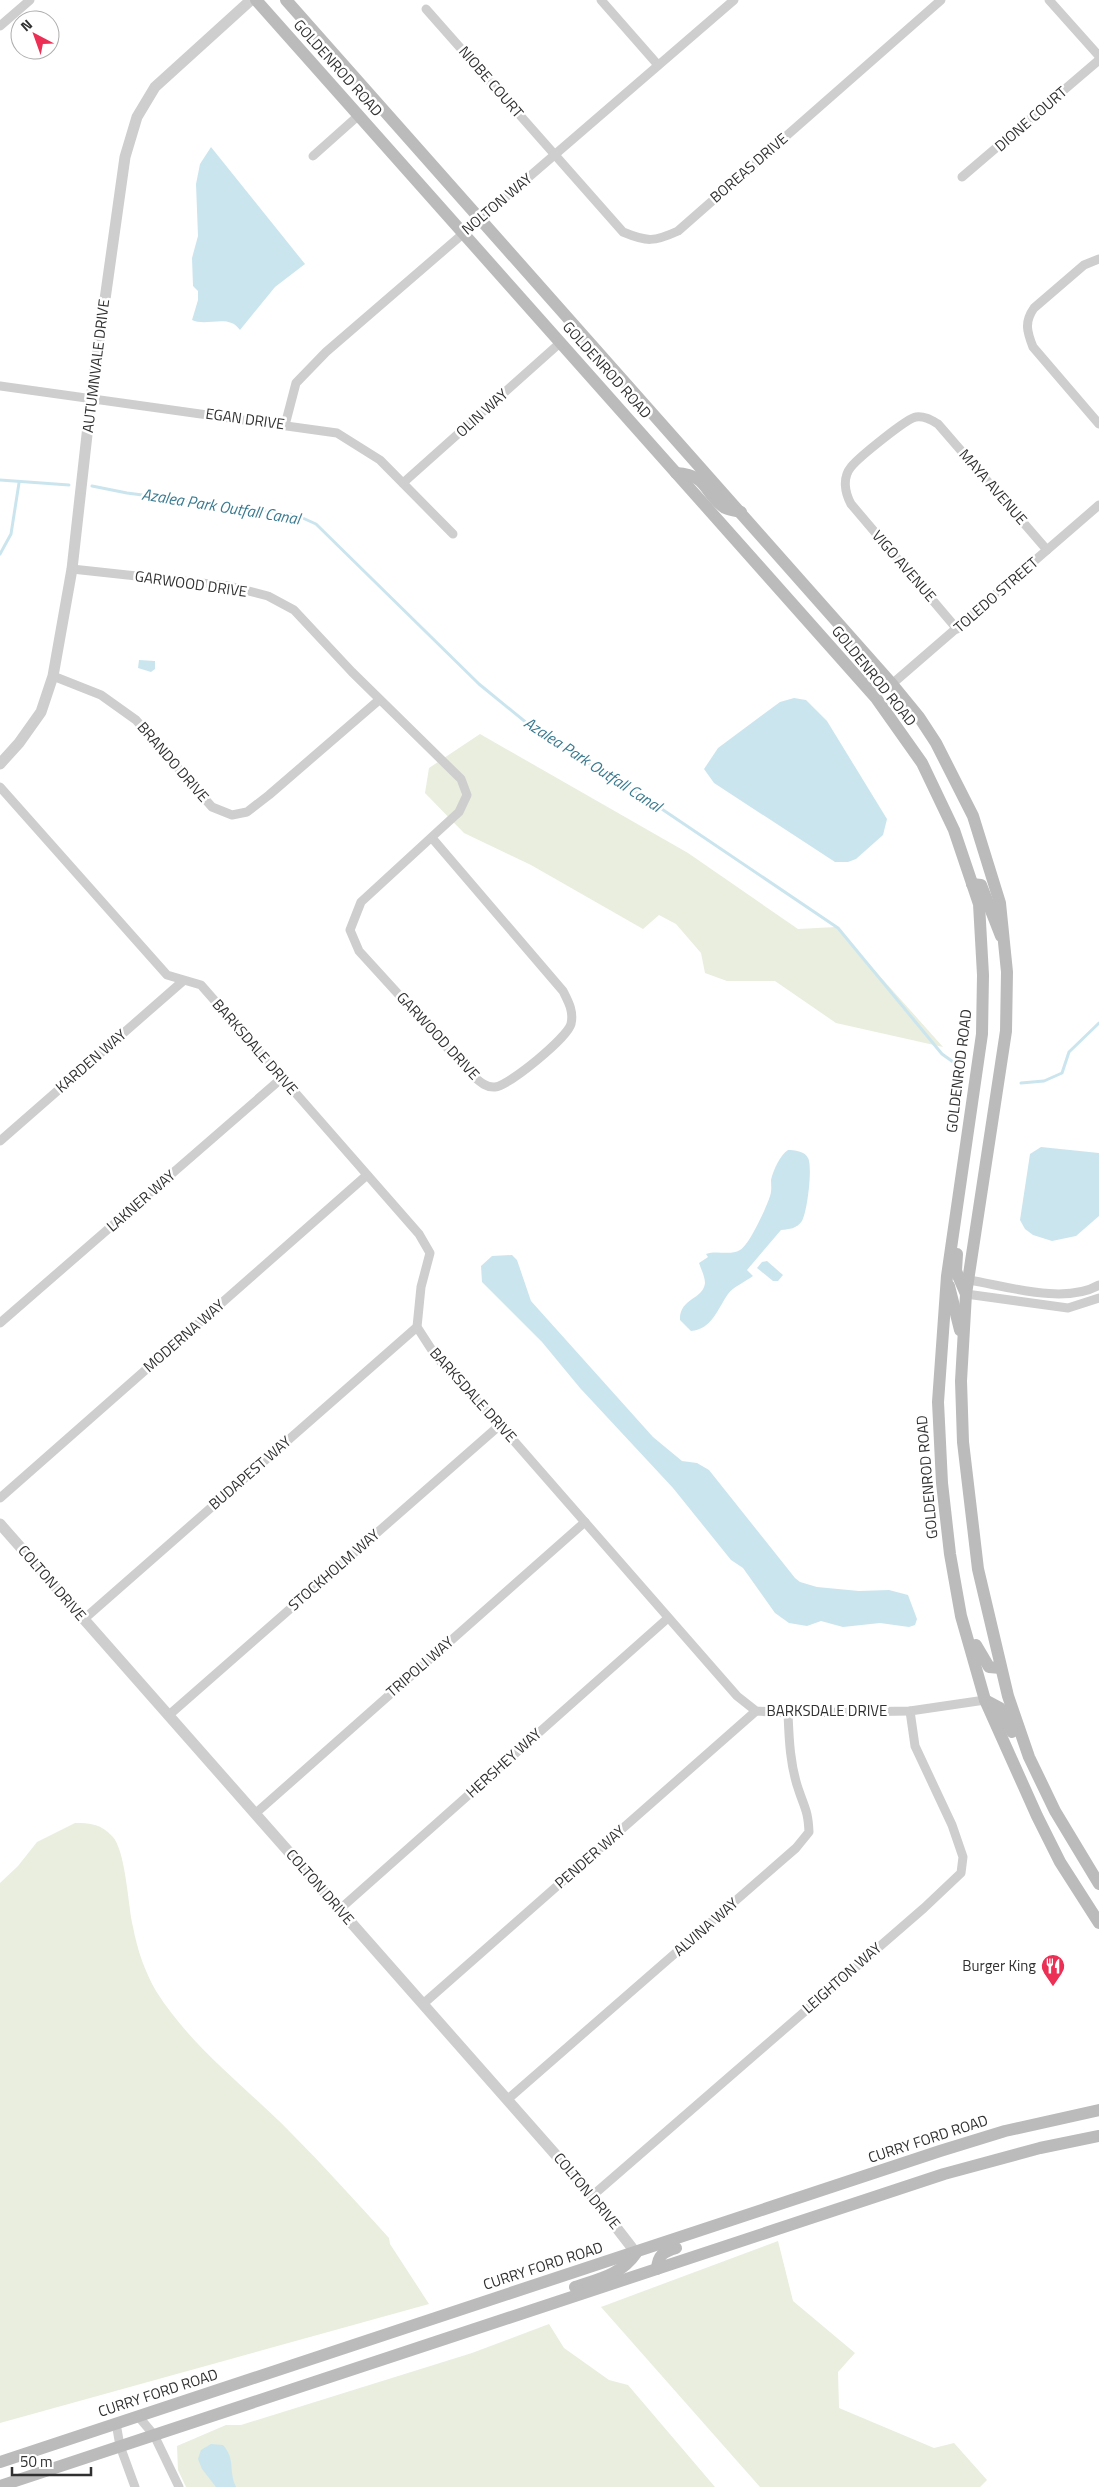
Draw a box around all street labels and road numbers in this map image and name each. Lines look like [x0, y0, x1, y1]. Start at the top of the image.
street label: GOLDENROD ROAD [288, 14, 388, 121]
street label: NIOBE COURT [453, 41, 529, 123]
street label: DIONE COURT [989, 81, 1072, 157]
street label: BOREAS DRIVE [705, 127, 793, 208]
street label: NOLTON WAY [456, 167, 537, 240]
street label: AUTUMNVALE DRIVE [76, 298, 115, 434]
street label: GOLDENROD ROAD [557, 316, 657, 423]
street label: OLIN WAY [450, 383, 513, 442]
street label: EGAN DRIVE [204, 402, 286, 435]
street label: MAYA AVENUE [954, 444, 1033, 530]
street label: VIGO AVENUE [867, 525, 942, 607]
street label: TOLEDO STREET [948, 551, 1043, 638]
street label: GARWOOD DRIVE [133, 564, 249, 603]
street label: GOLDENROD ROAD [826, 620, 922, 731]
street label: BRANDO DRIVE [132, 716, 215, 807]
street label: GARWOOD DRIVE [391, 986, 485, 1085]
street label: BARKSDALE DRIVE [207, 994, 304, 1100]
street label: GOLDENROD ROAD [940, 1008, 977, 1134]
street label: KARDEN WAY [50, 1023, 131, 1098]
street label: LAKNER WAY [101, 1164, 180, 1237]
street label: MODERNA WAY [138, 1294, 229, 1378]
street label: BARKSDALE DRIVE [424, 1342, 522, 1447]
street label: GOLDENROD ROAD [910, 1414, 943, 1540]
street label: BUDAPEST WAY [203, 1430, 296, 1515]
street label: STOCKHOLM WAY [283, 1523, 384, 1616]
street label: COLTON DRIVE [13, 1540, 92, 1626]
street label: TRIPOLI WAY [381, 1631, 459, 1703]
street label: BARKSDALE DRIVE [767, 1699, 887, 1722]
street label: HERSHEY WAY [461, 1722, 547, 1803]
street label: PENDER WAY [549, 1819, 630, 1894]
street label: COLTON DRIVE [281, 1844, 360, 1930]
street label: ALVINA WAY [668, 1892, 743, 1961]
street label: LEIGHTON WAY [797, 1937, 886, 2019]
street label: CURRY FORD ROAD [865, 2108, 991, 2169]
street label: COLTON DRIVE [548, 2147, 626, 2234]
street label: CURRY FORD ROAD [480, 2235, 606, 2296]
street label: CURRY FORD ROAD [95, 2362, 221, 2423]

